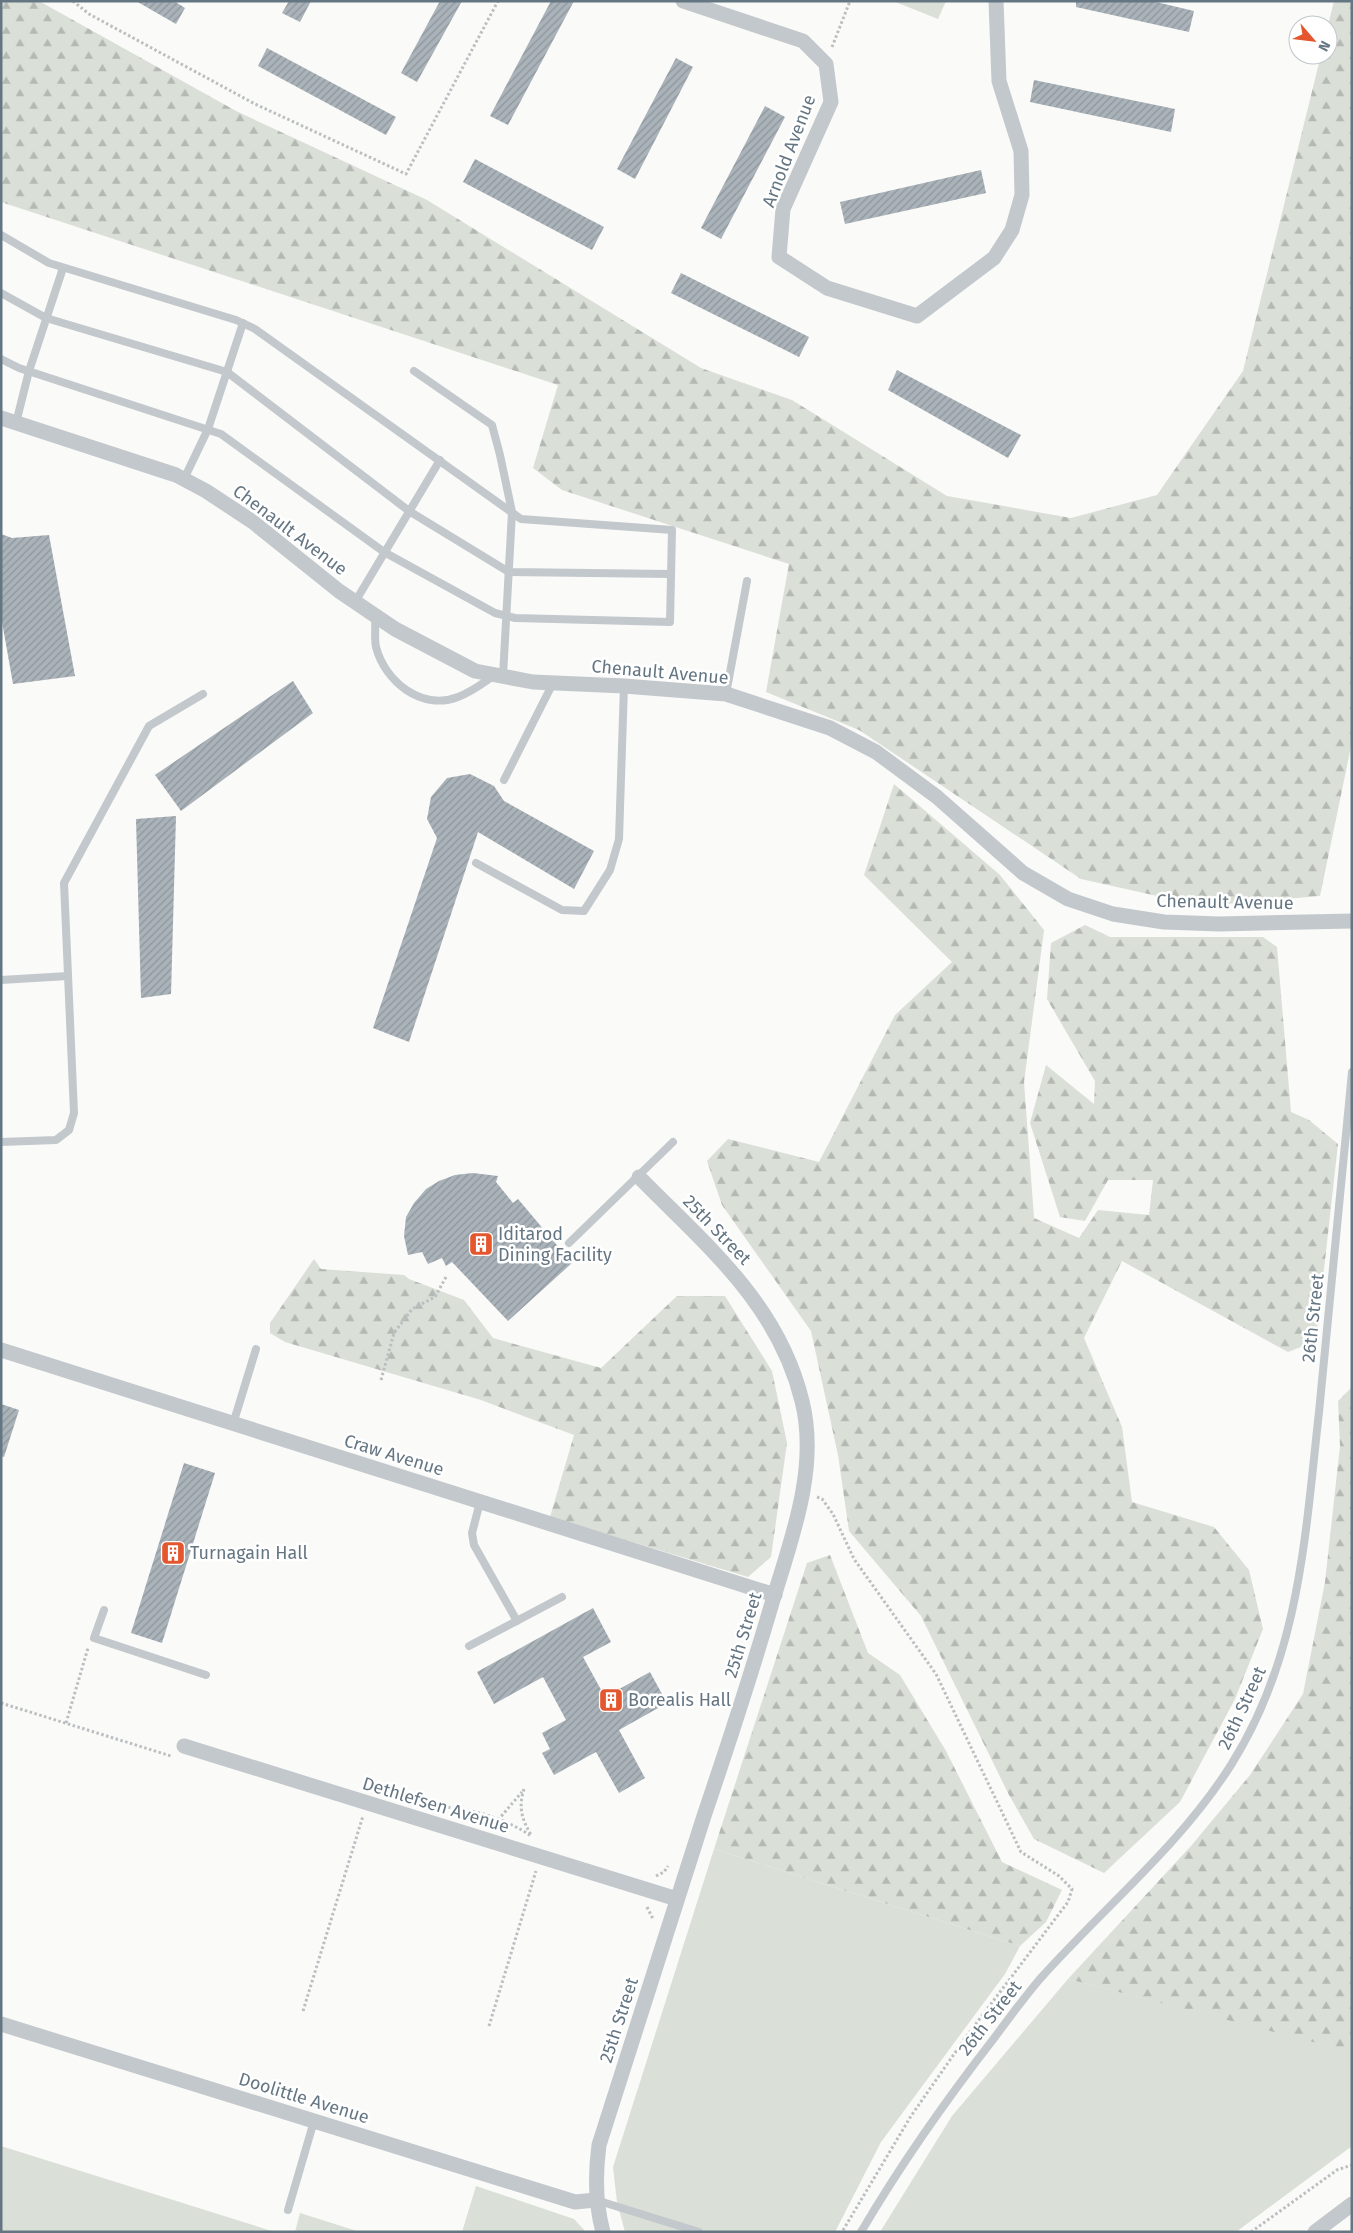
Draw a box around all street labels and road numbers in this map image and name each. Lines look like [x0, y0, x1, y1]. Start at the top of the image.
street label: Arnold Avenue [757, 92, 821, 210]
street label: Chenault Avenue [229, 480, 351, 580]
street label: Chenault Avenue [591, 655, 729, 689]
street label: Chenault Avenue [1156, 890, 1294, 914]
street label: 25th Street [678, 1191, 756, 1270]
street label: 26th Street [1297, 1272, 1329, 1363]
street label: Craw Avenue [341, 1429, 447, 1481]
street label: 25th Street [720, 1589, 767, 1681]
street label: 26th Street [1213, 1662, 1271, 1753]
street label: Dethlefsen Avenue [360, 1772, 512, 1838]
street label: 25th Street [595, 1974, 643, 2065]
street label: 26th Street [954, 1976, 1026, 2060]
street label: Doolittle Avenue [236, 2068, 372, 2128]

